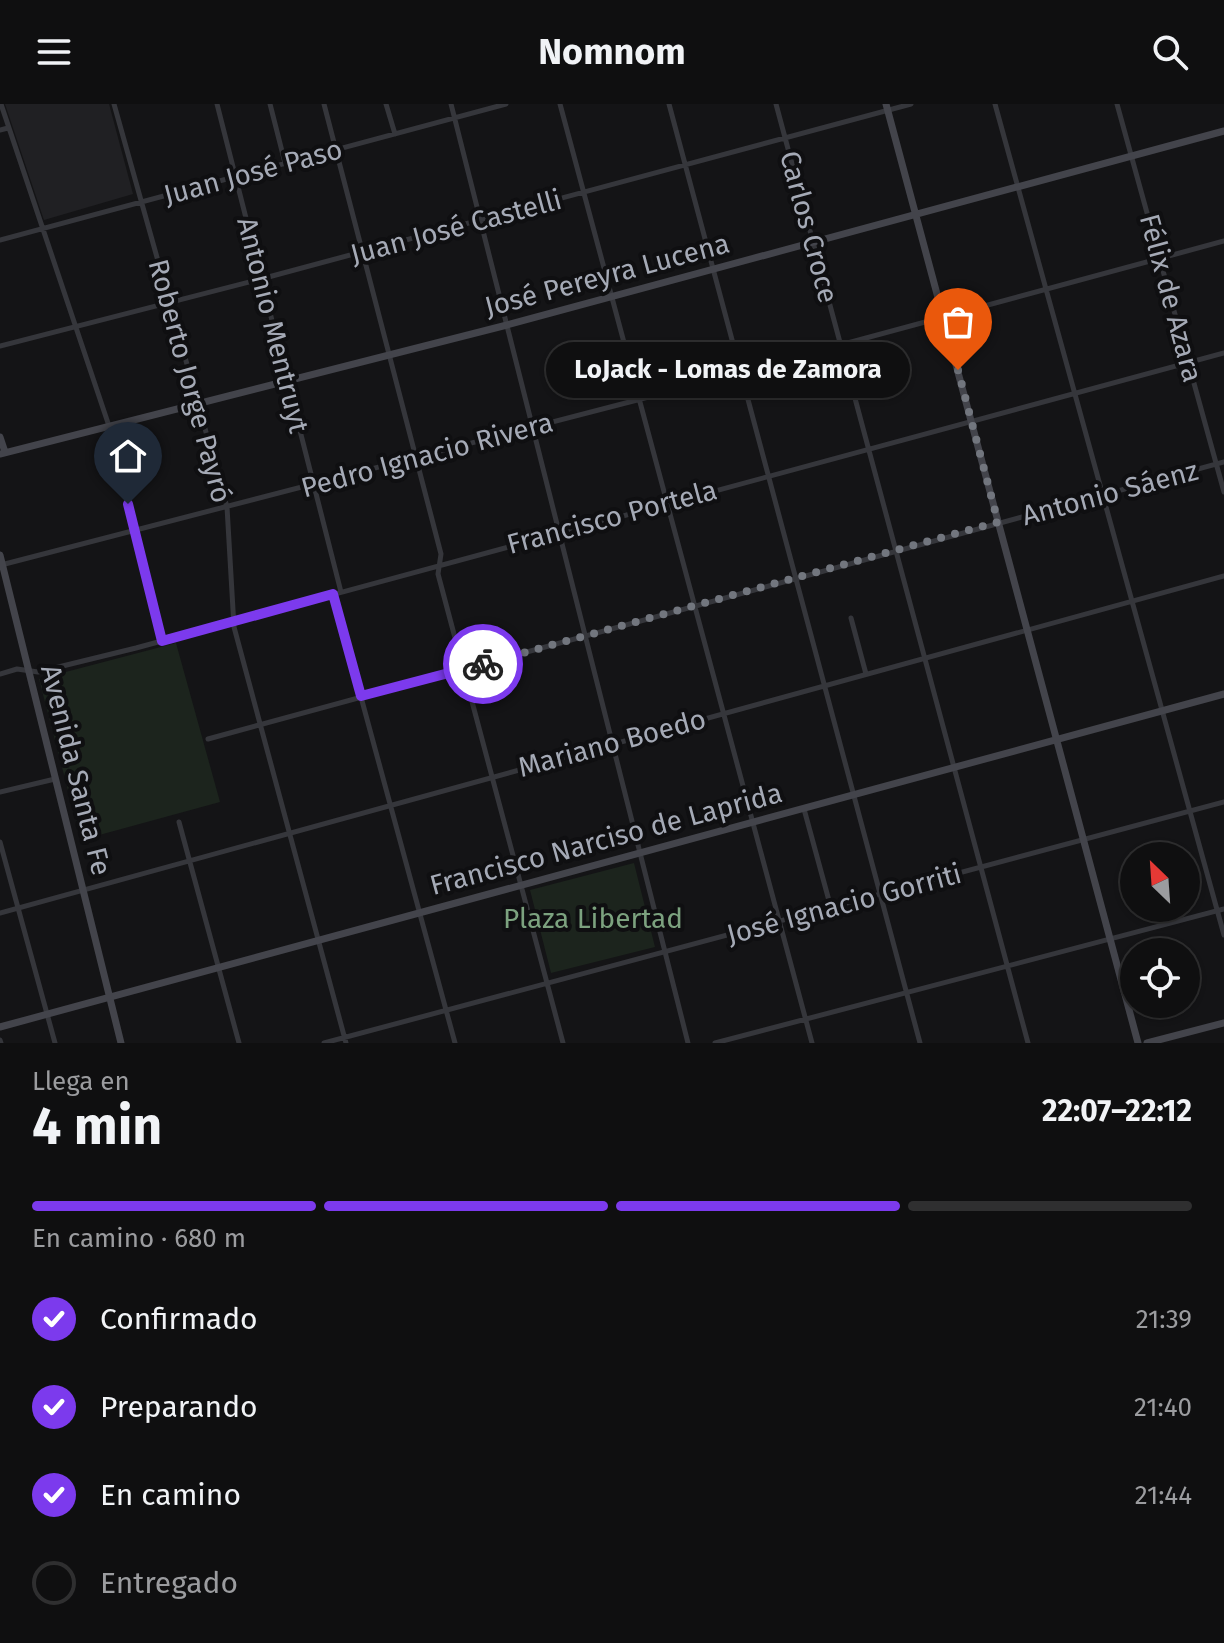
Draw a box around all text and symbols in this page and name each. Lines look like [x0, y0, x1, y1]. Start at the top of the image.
icon: menu [32, 30, 76, 74]
text: Nomnom [538, 30, 686, 74]
icon: search [1148, 30, 1192, 74]
street label: Juan José Paso [160, 132, 346, 212]
street label: Carlos Croce [773, 147, 845, 307]
street label: Juan José Castelli [347, 183, 565, 271]
street label: Félix de Azara [1133, 210, 1209, 386]
street label: Antonio Mentruyt [230, 214, 316, 437]
street label: José Pereyra Lucena [481, 226, 733, 324]
street label: Roberto Jorge Payró [142, 256, 238, 506]
pin [924, 288, 992, 370]
icon: bag [936, 300, 980, 344]
callout: LoJack - Lomas de Zamora [546, 342, 910, 398]
text: LoJack - Lomas de Zamora [574, 354, 882, 385]
street label: Pedro Ignacio Rivera [297, 405, 557, 505]
pin [94, 422, 162, 504]
icon: home [106, 434, 150, 478]
street label: Antonio Sáenz [1018, 454, 1202, 532]
street label: Francisco Portela [503, 473, 721, 561]
courier [443, 624, 523, 704]
icon: bike [461, 642, 505, 686]
street label: Avenida Santa Fe [34, 661, 118, 879]
street label: Mariano Boedo [515, 702, 709, 784]
street label: Francisco Narciso de Laprida [426, 776, 786, 902]
north arrow [1120, 842, 1200, 922]
map controls [1120, 842, 1200, 1018]
street label: José Ignacio Gorriti [723, 857, 965, 951]
park label: Plaza Libertad [503, 902, 683, 935]
button: locate [1120, 938, 1200, 1018]
text: Llega en [32, 1066, 130, 1097]
text: 22:07–22:12 [1042, 1093, 1192, 1129]
text: 4 min [32, 1095, 162, 1158]
text: En camino · 680 m [32, 1223, 246, 1254]
icon: check [32, 1297, 76, 1341]
text: Confirmado [100, 1301, 258, 1337]
text: 21:39 [1136, 1304, 1192, 1335]
icon: check [32, 1385, 76, 1429]
text: Preparando [100, 1389, 258, 1425]
text: 21:40 [1134, 1392, 1192, 1423]
icon: check [32, 1473, 76, 1517]
text: En camino [100, 1477, 241, 1513]
text: 21:44 [1135, 1480, 1192, 1511]
text: Entregado [100, 1565, 238, 1601]

